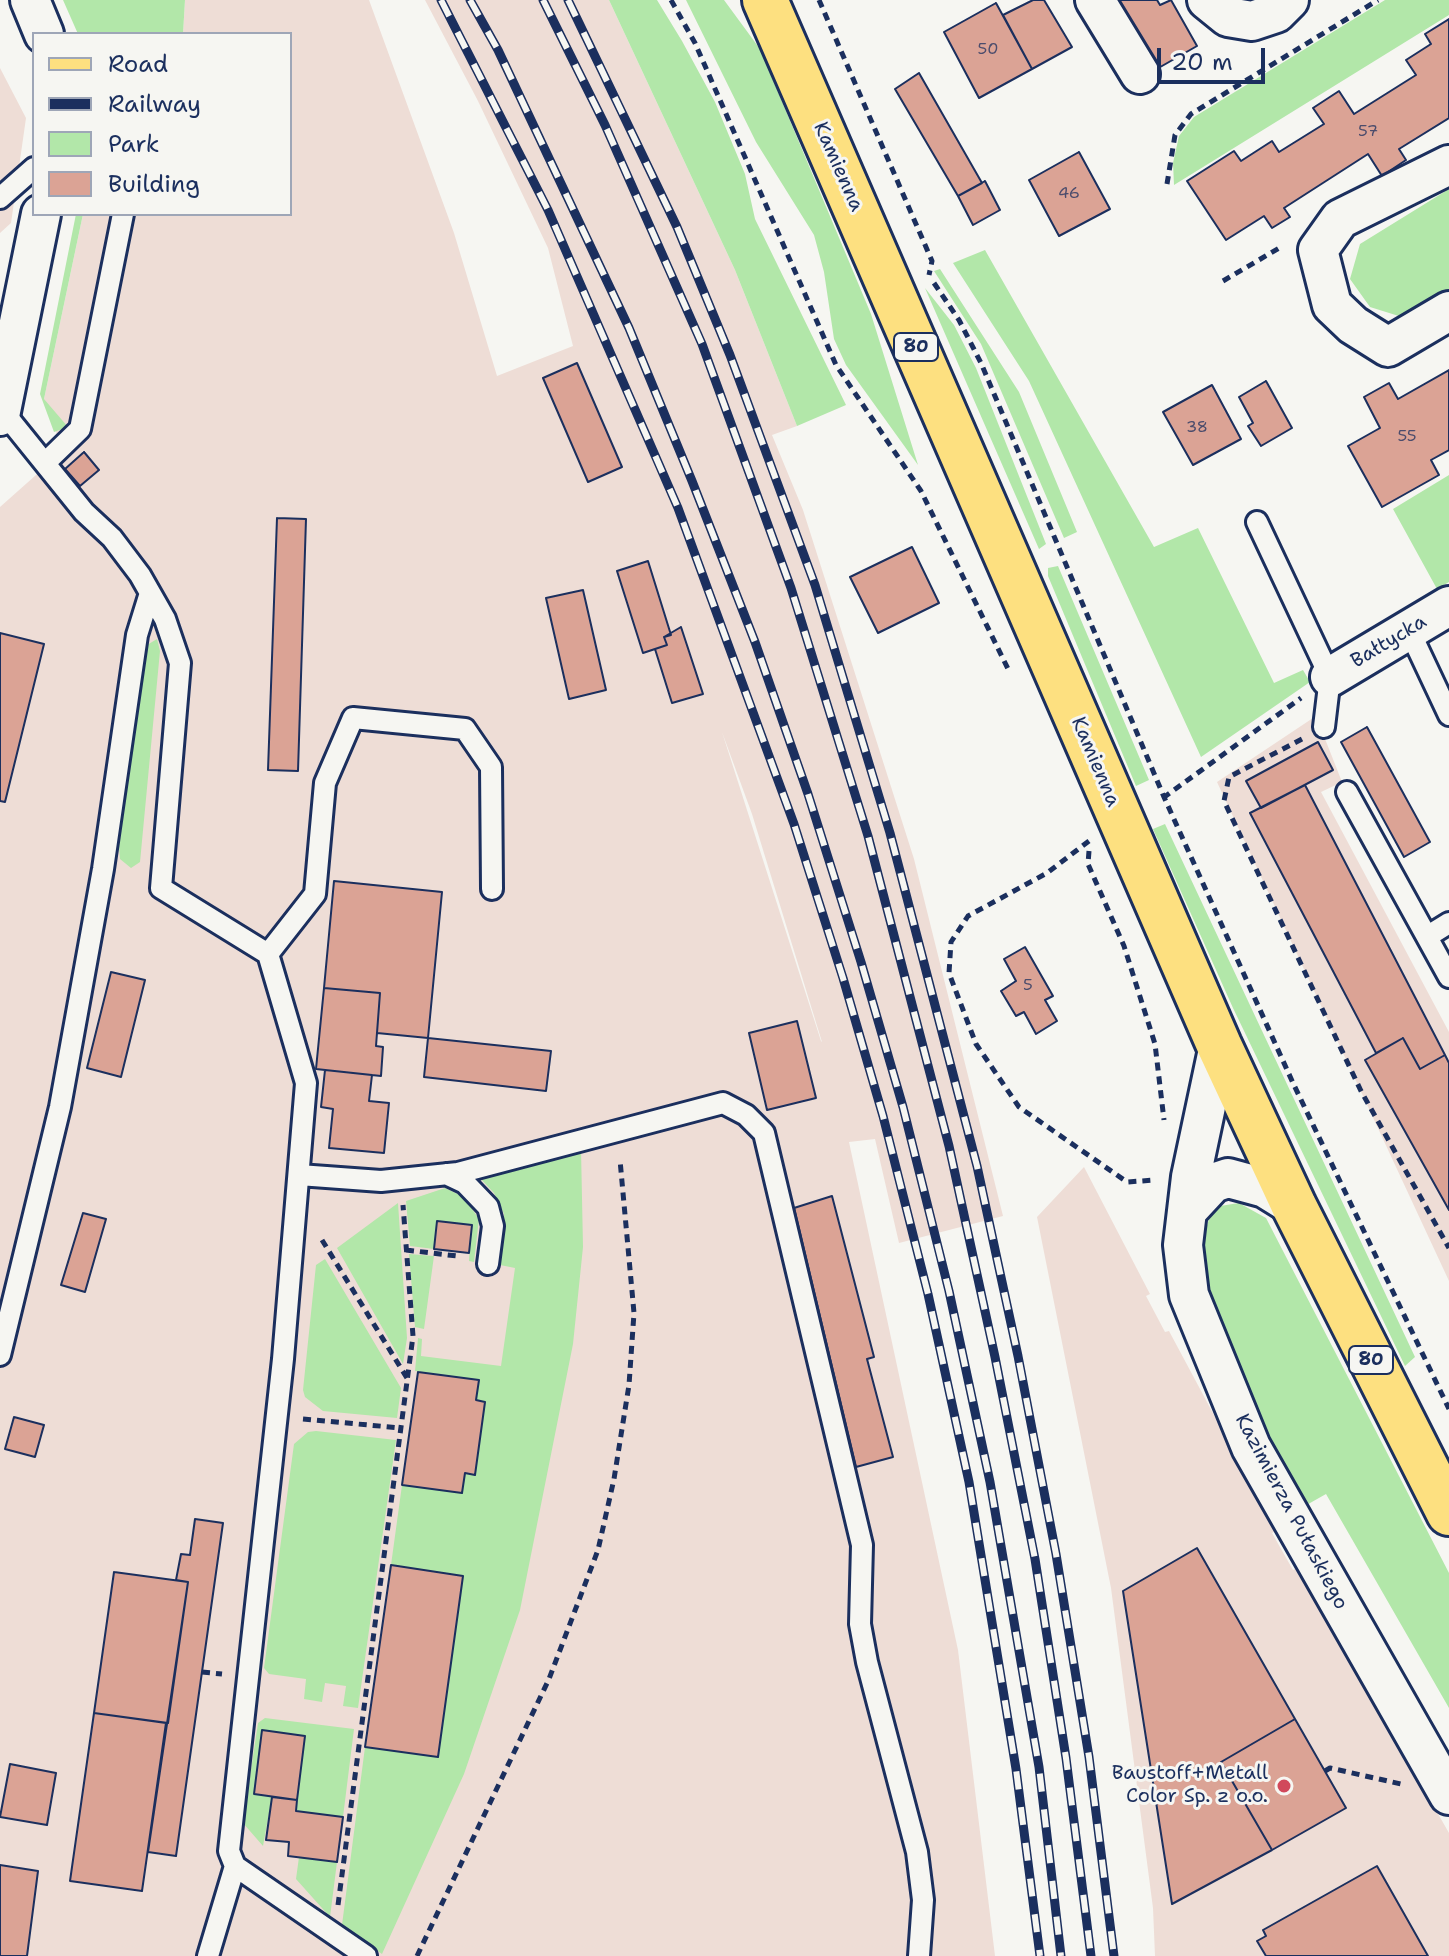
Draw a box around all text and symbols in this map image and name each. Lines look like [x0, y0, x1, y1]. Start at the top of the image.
legend [32, 32, 292, 216]
scale bar [1161, 32, 1269, 82]
house number: 50 [978, 40, 998, 60]
text: 20 m [1171, 46, 1233, 78]
text: Road [108, 48, 168, 80]
text: Railway [108, 88, 201, 120]
street label: Kamienna [808, 119, 868, 215]
house number: 57 [1358, 122, 1378, 142]
text: Park [108, 128, 160, 160]
text: Building [108, 168, 200, 200]
house number: 46 [1058, 184, 1080, 204]
road number: 80 [894, 333, 938, 361]
house number: 38 [1186, 418, 1208, 438]
house number: 55 [1397, 427, 1417, 447]
street label: Bałtycka [1347, 610, 1431, 674]
street label: Kamienna [1065, 713, 1125, 811]
house number: 5 [1023, 976, 1033, 996]
road number: 80 [1349, 1346, 1393, 1374]
street label: Kazimierza Pułaskiego [1229, 1410, 1353, 1614]
place label: Baustoff+Metall Color Sp. z o.o. [1112, 1762, 1268, 1809]
marker: Baustoff+Metall Color Sp. z o.o. [1275, 1777, 1293, 1795]

